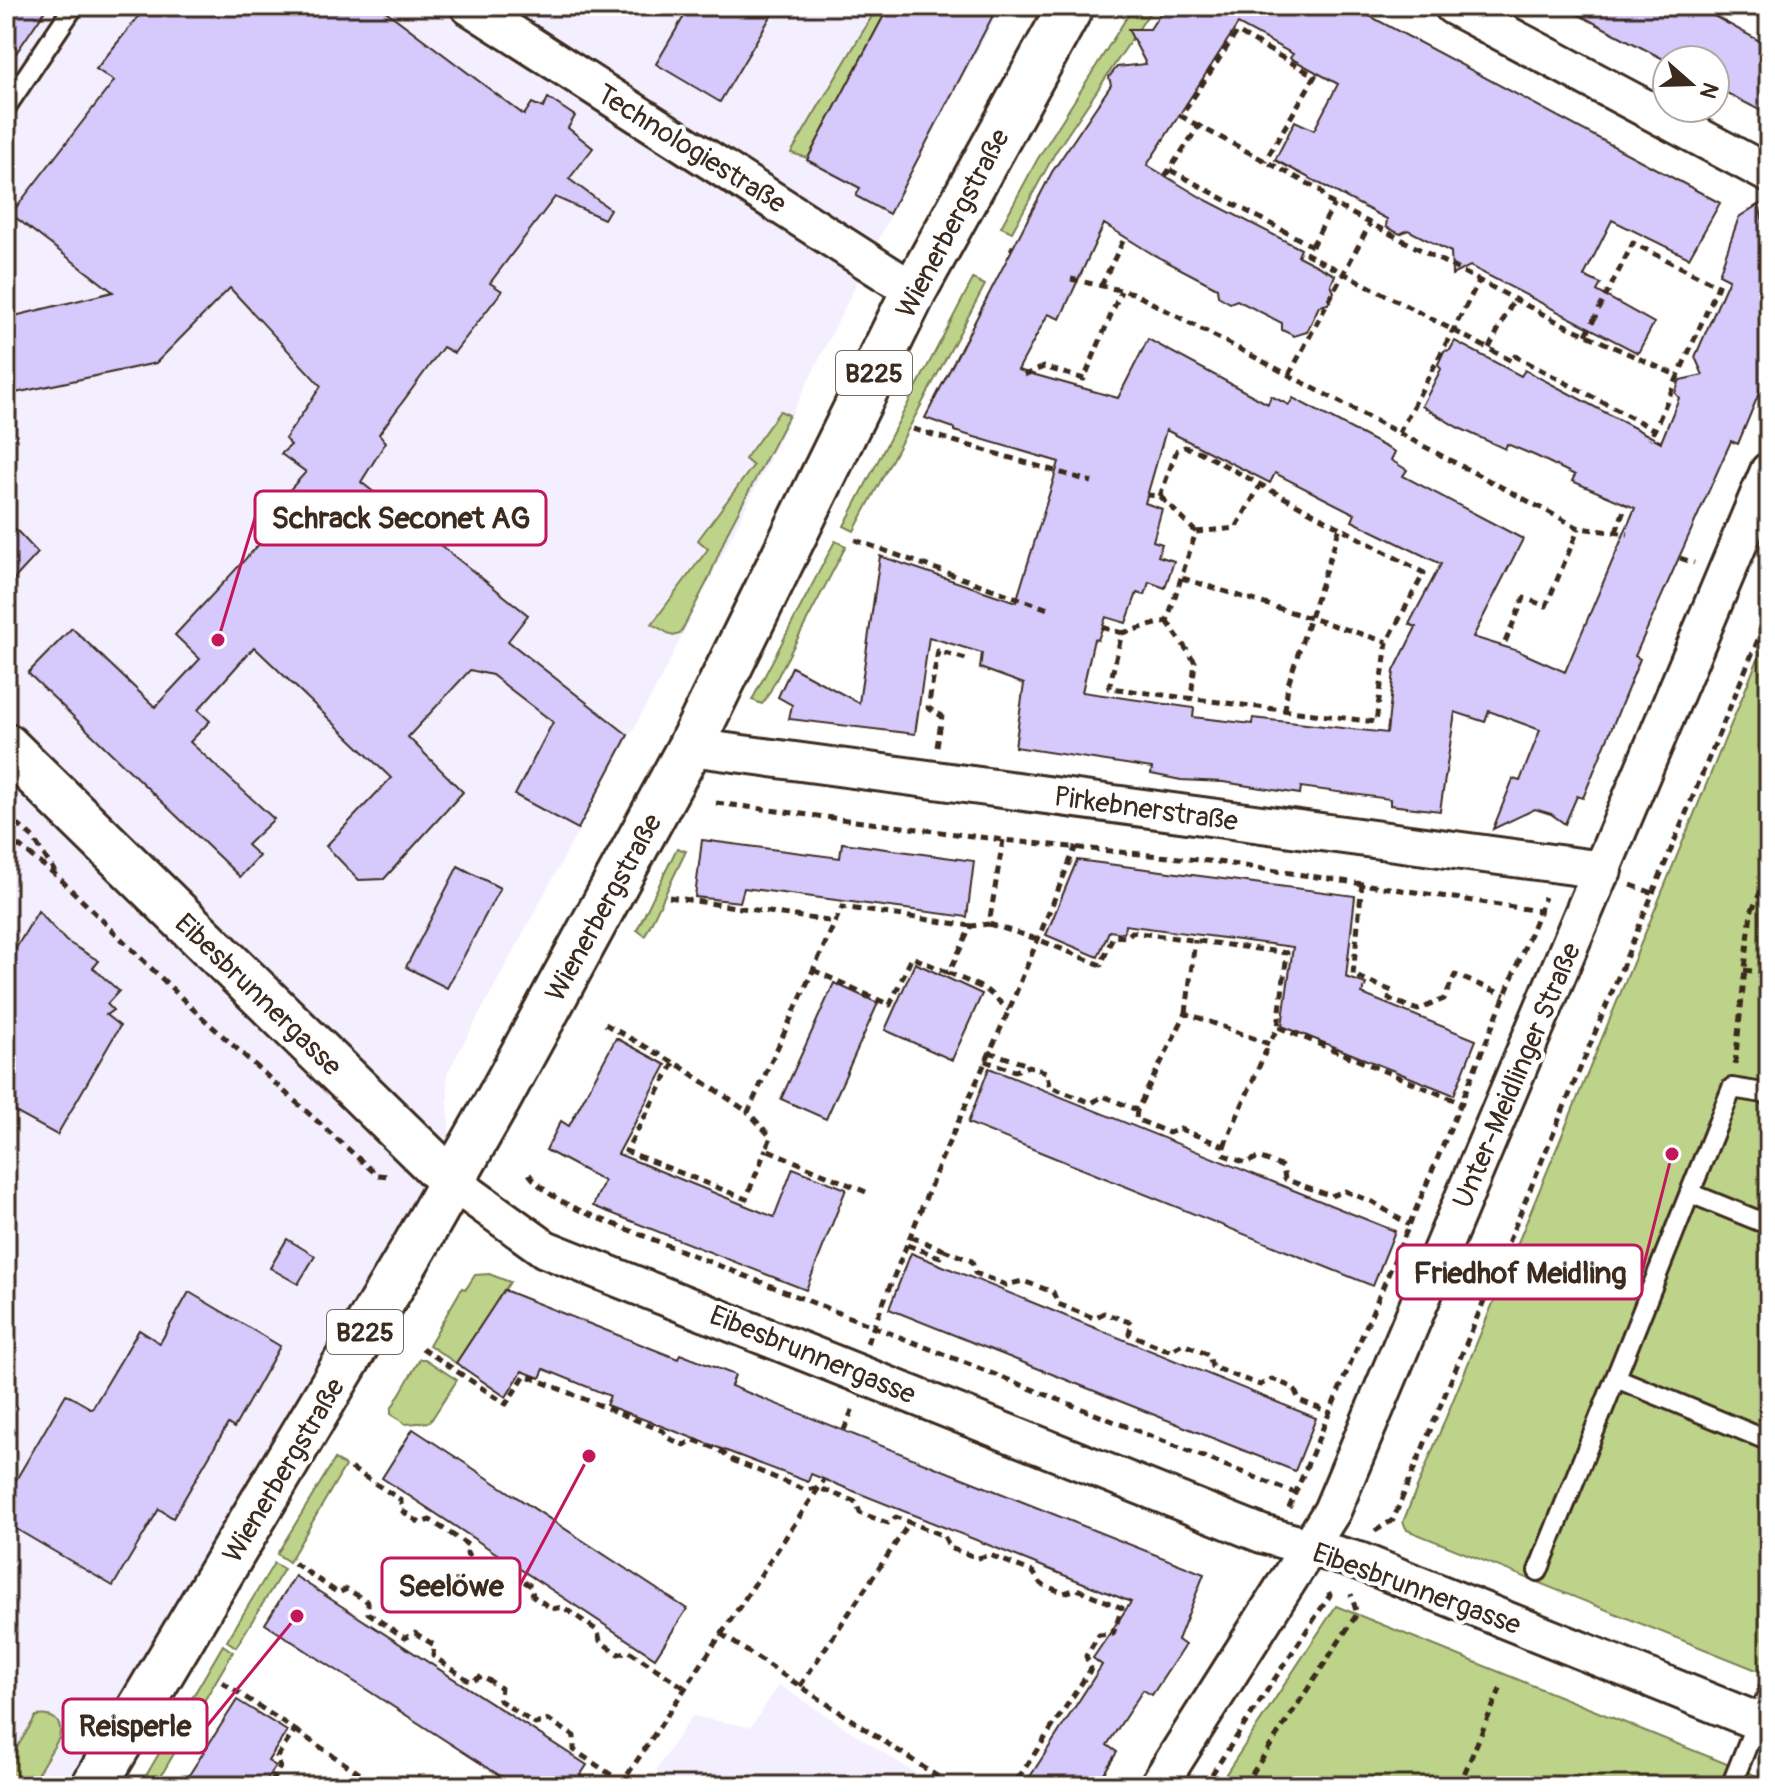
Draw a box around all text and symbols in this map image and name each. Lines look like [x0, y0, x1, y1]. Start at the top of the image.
north arrow [1651, 44, 1731, 124]
street label: Technologiestraße [590, 77, 793, 222]
text: N [1693, 79, 1725, 102]
street label: Wienerbergstraße [889, 123, 1018, 324]
road number: B225 [836, 351, 912, 395]
callout: Schrack Seconet AG [255, 491, 546, 545]
text: Schrack Seconet AG [272, 500, 530, 537]
street label: Pirkebnerstraße [1052, 779, 1240, 840]
street label: Wienerbergstraße [538, 808, 670, 1008]
street label: Eibesbrunnergasse [167, 906, 349, 1084]
street label: Unter-Meidlinger Straße [1446, 938, 1589, 1213]
callout: Friedhof Meidling [1397, 1245, 1642, 1299]
text: Friedhof Meidling [1413, 1255, 1627, 1292]
street label: Eibesbrunnergasse [704, 1298, 921, 1413]
road number: B225 [327, 1310, 403, 1354]
street label: Wienerbergstraße [215, 1372, 353, 1569]
street label: Eibesbrunnergasse [1308, 1536, 1525, 1643]
callout: Seelöwe [382, 1558, 520, 1612]
text: Seelöwe [398, 1568, 505, 1605]
callout: Reisperle [63, 1699, 207, 1753]
text: Reisperle [79, 1708, 192, 1745]

